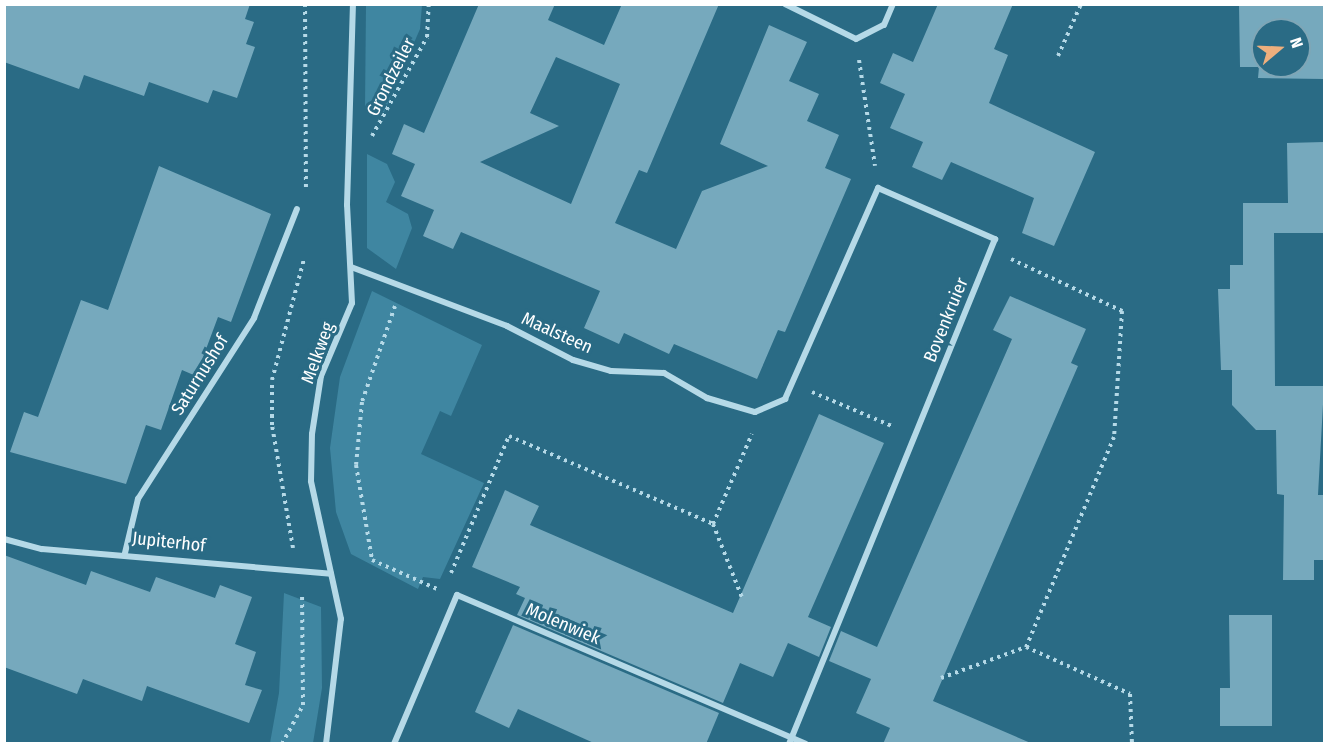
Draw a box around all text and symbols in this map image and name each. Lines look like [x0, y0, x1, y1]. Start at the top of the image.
north arrow [1251, 18, 1311, 78]
street label: Grondzeiler [362, 34, 420, 120]
text: N [1286, 35, 1307, 50]
street label: Bovenkruier [919, 275, 973, 365]
street label: Maalsteen [518, 308, 596, 358]
street label: Melkweg [297, 319, 339, 387]
street label: Saturnushof [167, 331, 233, 419]
street label: Jupiterhof [131, 527, 207, 557]
street label: Molenwiek [522, 599, 604, 649]

